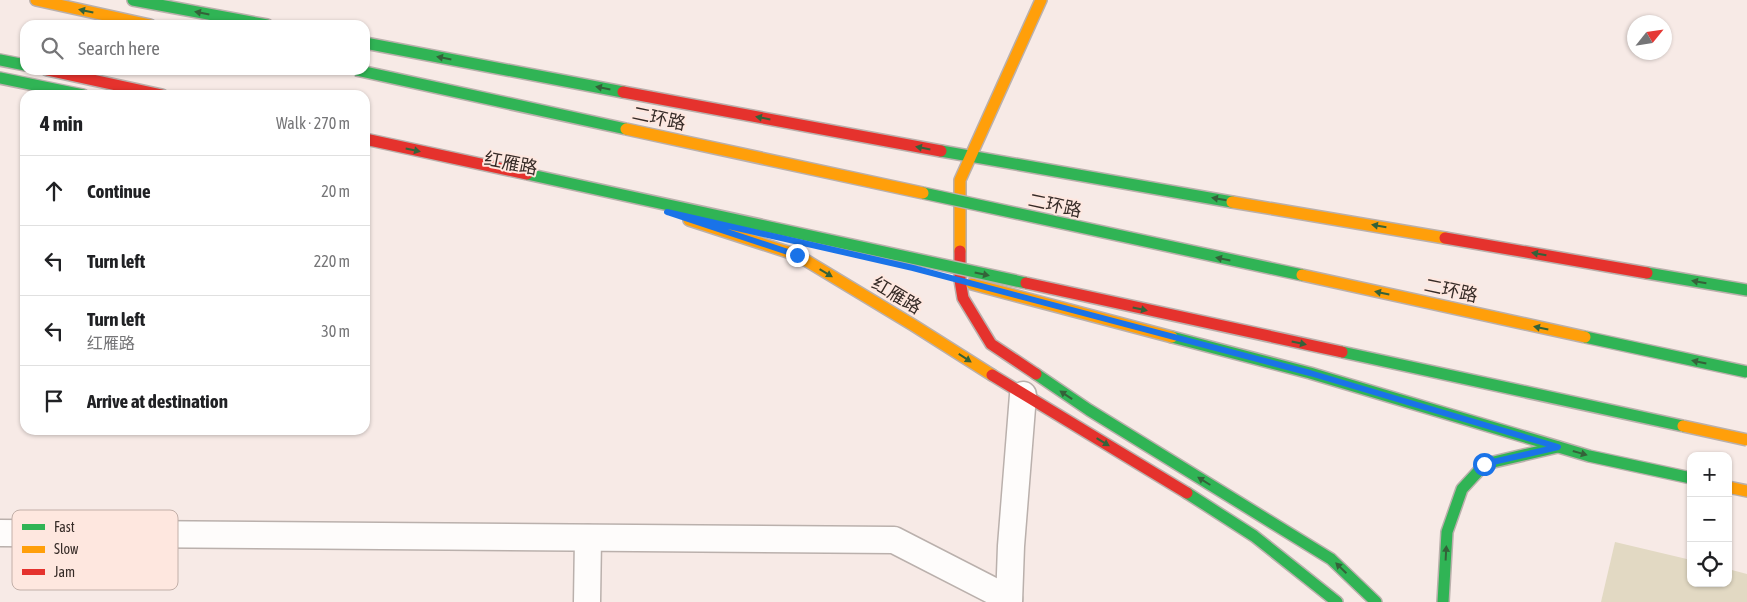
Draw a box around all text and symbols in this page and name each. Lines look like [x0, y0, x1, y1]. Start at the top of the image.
one-way arrow [78, 7, 93, 15]
one-way arrow [195, 9, 210, 17]
north arrow [1627, 15, 1672, 60]
search box [20, 20, 370, 75]
icon: search [38, 34, 66, 62]
text: Search here [78, 37, 160, 59]
one-way arrow [435, 53, 451, 61]
one-way arrow [595, 83, 611, 91]
street label: 二环路 [630, 102, 688, 134]
text: 4 min [40, 111, 83, 135]
text: Walk · 270 m [276, 114, 350, 132]
one-way arrow [755, 114, 771, 122]
one-way arrow [914, 144, 930, 152]
one-way arrow [405, 146, 420, 154]
street label: 红雁路 [482, 148, 540, 178]
icon: ahead [40, 177, 68, 205]
text: Continue [87, 180, 151, 202]
text: 20 m [321, 182, 350, 200]
street label: 二环路 [1026, 189, 1084, 221]
one-way arrow [1210, 195, 1226, 203]
one-way arrow [1370, 222, 1386, 230]
route end [786, 244, 809, 267]
icon: left [40, 247, 68, 275]
one-way arrow [1531, 249, 1547, 257]
text: Turn left [87, 250, 145, 272]
text: 220 m [314, 252, 350, 270]
one-way arrow [1215, 255, 1230, 263]
one-way arrow [820, 268, 833, 277]
one-way arrow [974, 270, 989, 278]
street label: 红雁路 [868, 272, 926, 318]
street label: 二环路 [1422, 274, 1480, 306]
one-way arrow [1691, 277, 1707, 285]
one-way arrow [1373, 289, 1389, 297]
one-way arrow [1133, 305, 1148, 313]
text: Turn left [87, 308, 145, 330]
icon: left [40, 317, 68, 345]
text: 30 m [321, 322, 350, 340]
one-way arrow [1533, 324, 1548, 332]
text: 红雁路 [87, 334, 135, 352]
one-way arrow [1292, 339, 1307, 347]
one-way arrow [958, 353, 971, 362]
one-way arrow [1692, 358, 1707, 366]
icon: arrive [40, 387, 68, 415]
text: Arrive at destination [87, 390, 228, 412]
one-way arrow [1059, 390, 1073, 400]
one-way arrow [1097, 438, 1110, 447]
one-way arrow [1572, 450, 1587, 458]
map controls [1687, 452, 1732, 587]
button: + [1687, 452, 1732, 497]
route start [1473, 453, 1496, 476]
one-way arrow [1197, 476, 1210, 485]
button: − [1687, 497, 1732, 542]
legend [12, 510, 178, 590]
text: Fast [54, 519, 75, 535]
text: Slow [54, 541, 79, 557]
button: locate [1687, 542, 1732, 587]
one-way arrow [1442, 545, 1450, 561]
one-way arrow [1335, 562, 1347, 574]
text: Jam [54, 564, 75, 580]

